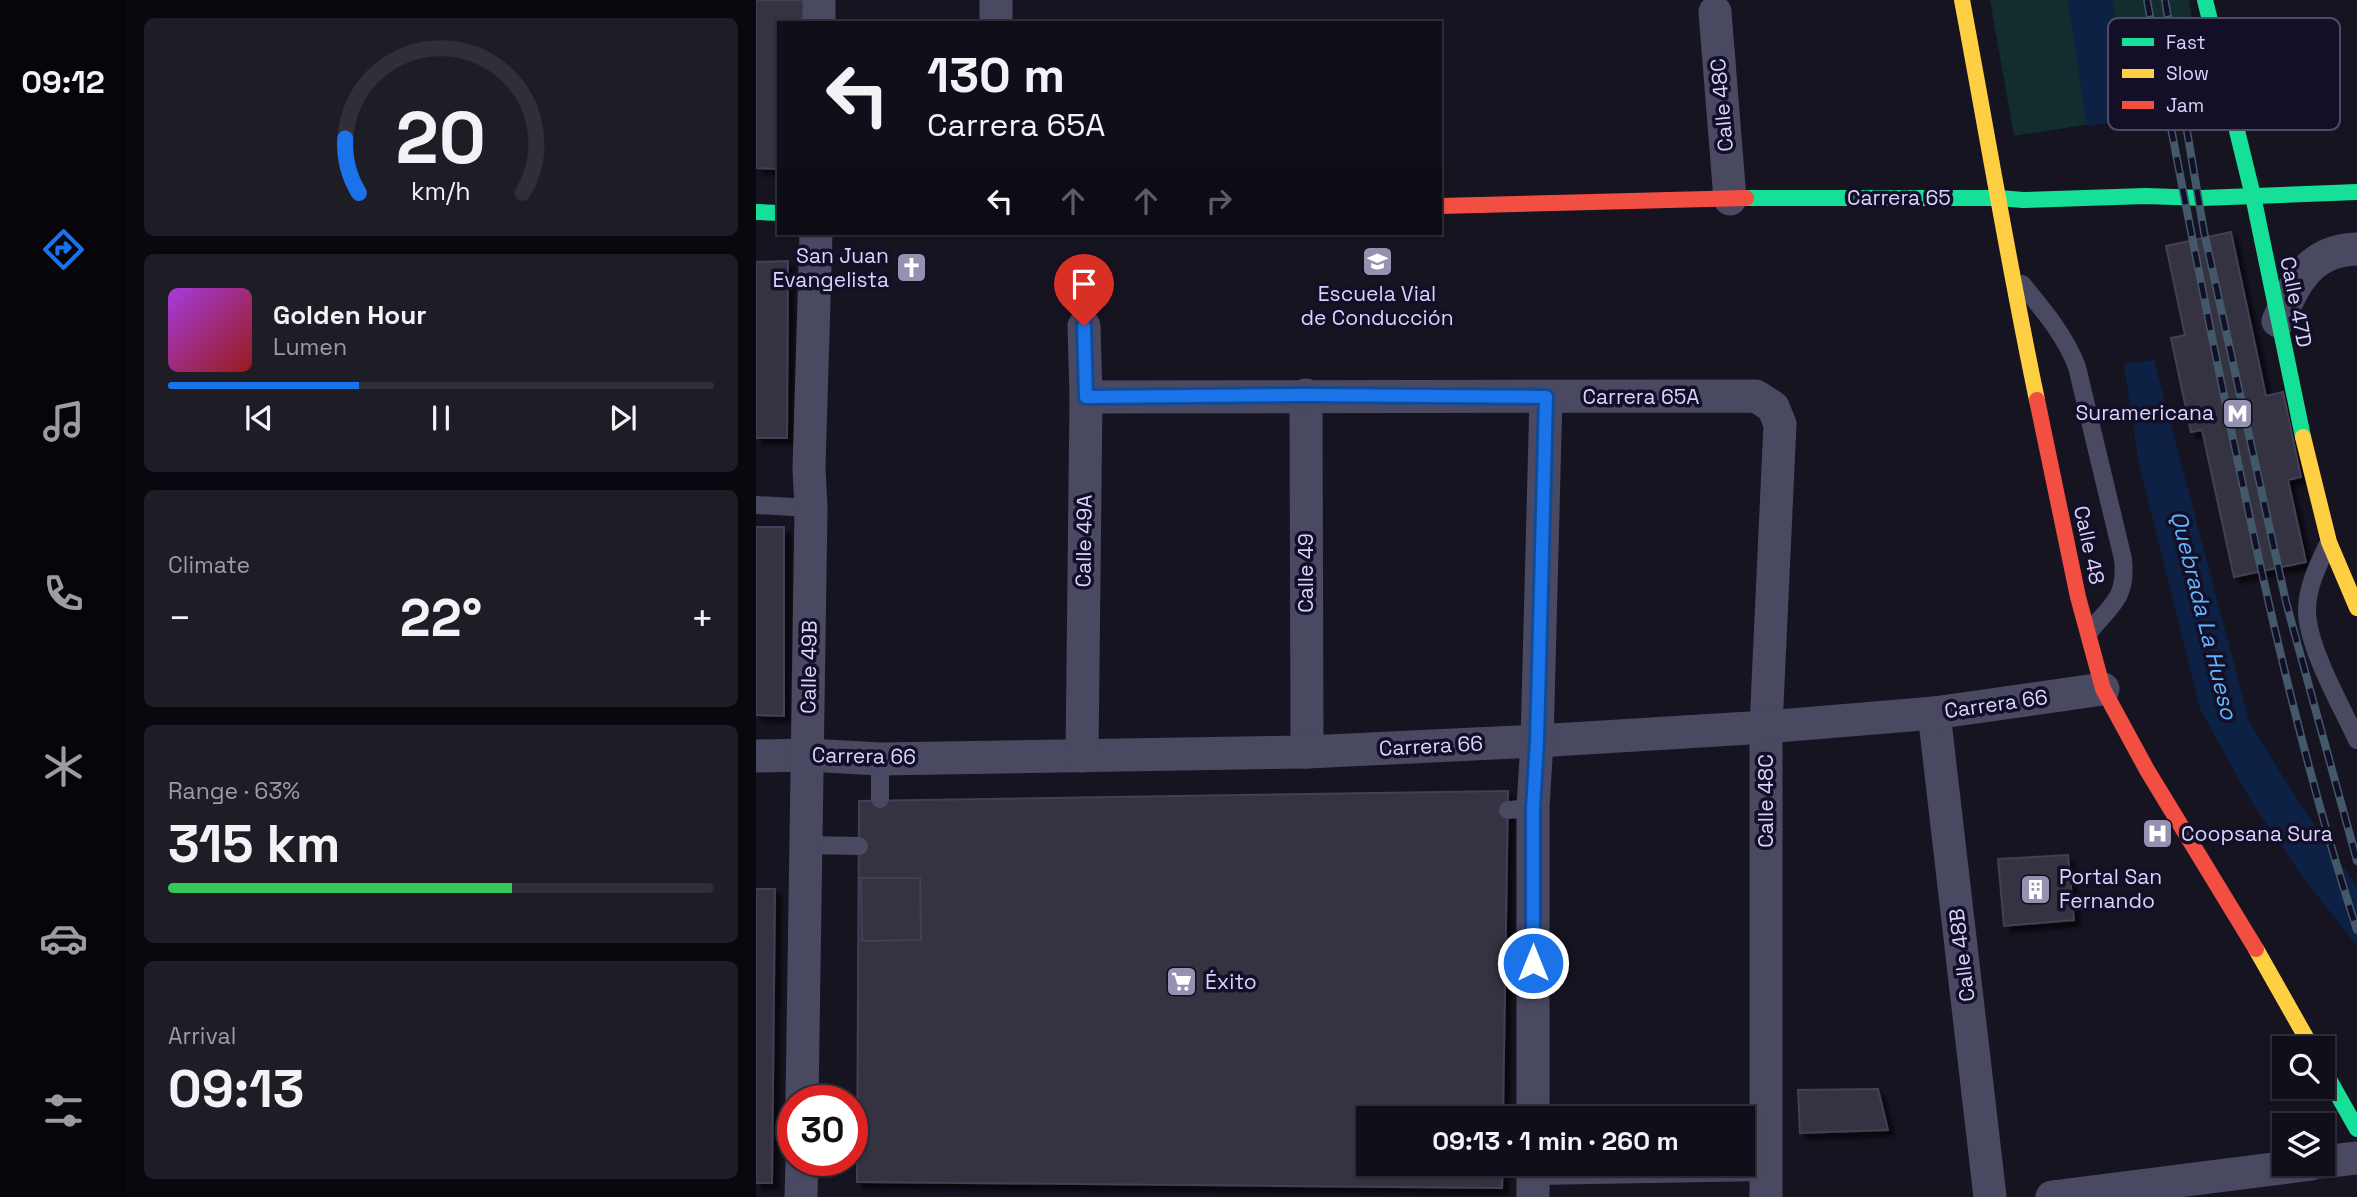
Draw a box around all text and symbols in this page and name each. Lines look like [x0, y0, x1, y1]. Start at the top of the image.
legend [2108, 18, 2340, 130]
text: Fast [2166, 30, 2206, 55]
text: 130 m [927, 44, 1065, 106]
icon: left [812, 49, 903, 140]
street label: Calle 48C [1704, 57, 1739, 153]
text: Slow [2166, 61, 2209, 86]
text: 09:12 [21, 62, 105, 102]
text: 20 [396, 91, 486, 184]
text: Jam [2166, 93, 2204, 118]
text: Carrera 65A [927, 105, 1106, 145]
text: km/h [411, 175, 471, 207]
icon: left [981, 182, 1019, 220]
icon: ahead [1054, 182, 1092, 220]
icon: ahead [1127, 182, 1165, 220]
icon: right [1200, 182, 1238, 220]
street label: Carrera 65 [1847, 184, 1951, 211]
icon: directions [39, 225, 88, 274]
place label: San Juan Evangelista [773, 242, 889, 293]
school or university icon: Escuela Vial de Conducción [1360, 245, 1394, 279]
church icon: San Juan Evangelista [895, 251, 929, 285]
pin [1054, 254, 1114, 326]
street label: Calle 47D [2274, 254, 2319, 350]
icon: arrive [1065, 265, 1103, 303]
place label: Escuela Vial de Conducción [1300, 280, 1454, 331]
text: Golden Hour [273, 298, 427, 332]
text: Lumen [273, 332, 347, 362]
street label: Carrera 65A [1582, 383, 1700, 410]
metro station icon: Suramericana [2220, 396, 2254, 430]
icon: music [39, 397, 88, 446]
icon: previous [240, 399, 278, 437]
icon: pause [422, 399, 460, 437]
icon: next [604, 399, 642, 437]
place label: Suramericana [2076, 399, 2214, 426]
street label: Calle 49A [1069, 494, 1098, 588]
street label: Calle 48 [2068, 503, 2111, 587]
water label: Quebrada La Hueso [2164, 508, 2245, 723]
street label: Calle 49 [1292, 533, 1319, 613]
text: Climate [168, 550, 250, 580]
icon: phone [39, 569, 88, 618]
text: 22° [400, 585, 482, 651]
text: − [168, 594, 192, 642]
text: + [690, 594, 714, 642]
street label: Calle 49B [794, 620, 823, 714]
street label: Carrera 66 [1942, 683, 2049, 724]
street label: Carrera 66 [1378, 729, 1484, 762]
street label: Carrera 66 [812, 741, 916, 770]
icon: climate [39, 742, 88, 791]
street label: Calle 48C [1752, 754, 1779, 848]
text: Range · 63% [168, 776, 300, 806]
text: 315 km [168, 811, 340, 877]
hospital icon: Coopsana Sura [2141, 817, 2175, 851]
place label: Coopsana Sura [2181, 820, 2333, 847]
place label: Portal San Fernando [2059, 863, 2162, 914]
building icon: Portal San Fernando [2019, 872, 2053, 906]
street label: Calle 48B [1942, 907, 1981, 1003]
icon: car [39, 914, 88, 963]
position arrow [1496, 926, 1570, 1000]
supermarket icon: Éxito [1165, 965, 1199, 999]
place label: Éxito [1205, 968, 1257, 995]
text: Arrival [168, 1021, 236, 1051]
map controls [2272, 1036, 2335, 1176]
button: search [2272, 1036, 2335, 1099]
text: 09:13 [168, 1056, 304, 1122]
speed limit sign: 30 [777, 1085, 868, 1176]
icon: filters [39, 1086, 88, 1135]
button: layers [2272, 1113, 2335, 1176]
text: 09:13 · 1 min · 260 m [1432, 1124, 1679, 1158]

